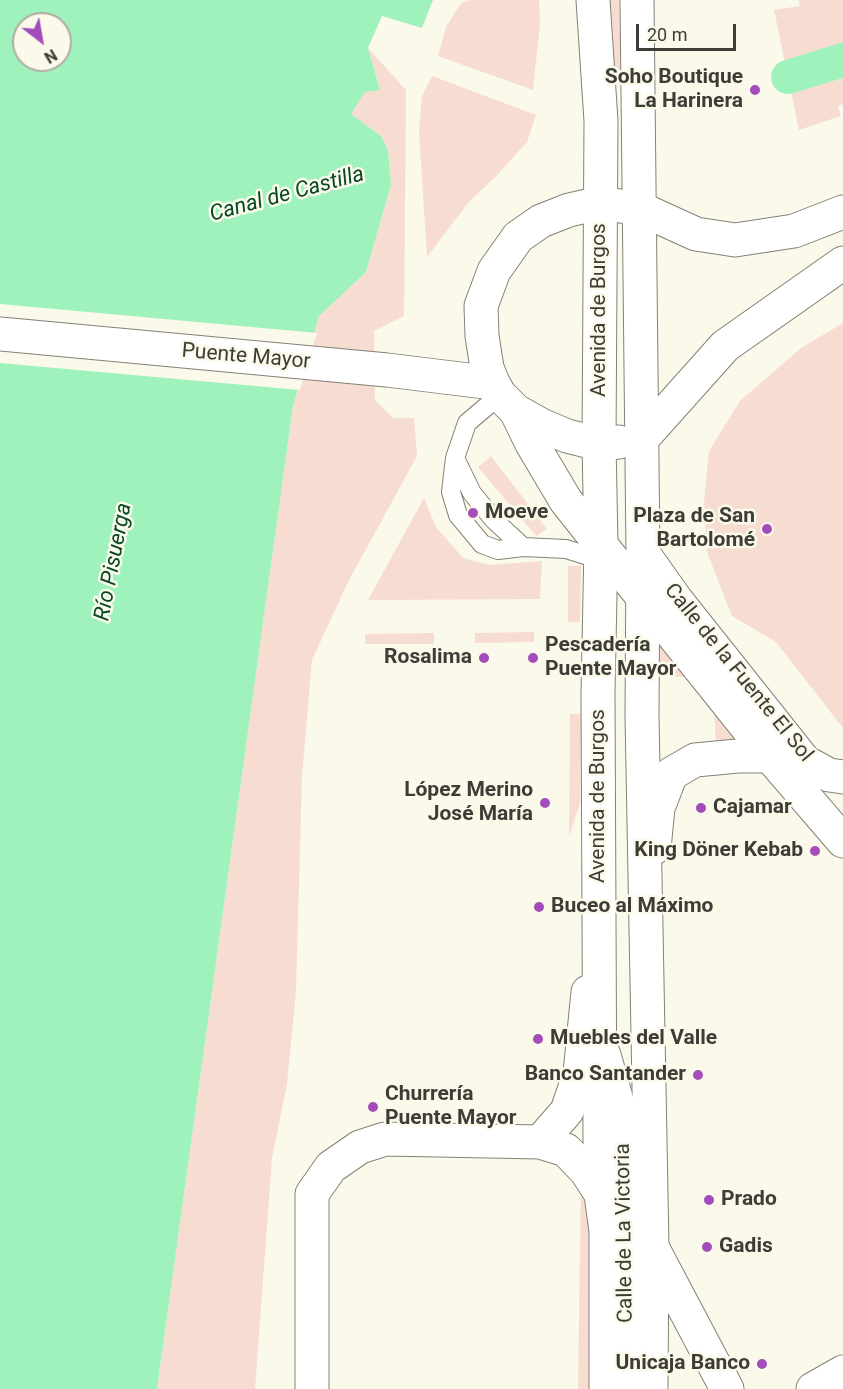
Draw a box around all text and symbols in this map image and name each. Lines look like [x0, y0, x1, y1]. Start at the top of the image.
north arrow [12, 12, 72, 72]
scale bar [639, 12, 740, 50]
text: 20 m [647, 24, 687, 45]
text: N [41, 45, 60, 67]
place label: Soho Boutique La Harinera [605, 65, 743, 115]
marker: Soho Boutique La Harinera [748, 83, 762, 97]
water label: Canal de Castilla [207, 162, 367, 228]
street label: Avenida de Burgos [587, 223, 613, 397]
street label: Puente Mayor [181, 339, 311, 375]
place label: Moeve [485, 500, 548, 526]
water label: Río Pisuerga [90, 501, 138, 623]
place label: Plaza de San Bartolomé [633, 504, 755, 554]
marker: Moeve [466, 506, 480, 520]
marker: Plaza de San Bartolomé [760, 522, 774, 536]
street label: Calle de la Fuente El Sol [658, 579, 818, 767]
place label: Pescadería Puente Mayor [545, 633, 677, 683]
place label: Rosalima [384, 645, 472, 671]
marker: Rosalima [477, 651, 491, 665]
marker: Pescadería Puente Mayor [526, 651, 540, 665]
street label: Avenida de Burgos [586, 709, 612, 883]
place label: López Merino José María [404, 778, 533, 828]
place label: Cajamar [713, 795, 792, 821]
marker: López Merino José María [538, 796, 552, 810]
marker: Cajamar [694, 801, 708, 815]
place label: King Döner Kebab [634, 838, 803, 864]
marker: King Döner Kebab [808, 844, 822, 858]
place label: Buceo al Máximo [551, 894, 713, 920]
marker: Buceo al Máximo [532, 900, 546, 914]
place label: Muebles del Valle [550, 1026, 717, 1052]
marker: Muebles del Valle [531, 1032, 545, 1046]
place label: Banco Santander [525, 1062, 686, 1088]
marker: Banco Santander [691, 1068, 705, 1082]
place label: Churrería Puente Mayor [385, 1082, 517, 1132]
marker: Churrería Puente Mayor [366, 1100, 380, 1114]
street label: Calle de La Victoria [611, 1143, 639, 1323]
place label: Prado [721, 1187, 777, 1213]
marker: Prado [702, 1193, 716, 1207]
place label: Gadis [719, 1234, 773, 1260]
marker: Gadis [700, 1240, 714, 1254]
place label: Unicaja Banco [616, 1351, 750, 1377]
marker: Unicaja Banco [755, 1357, 769, 1371]

